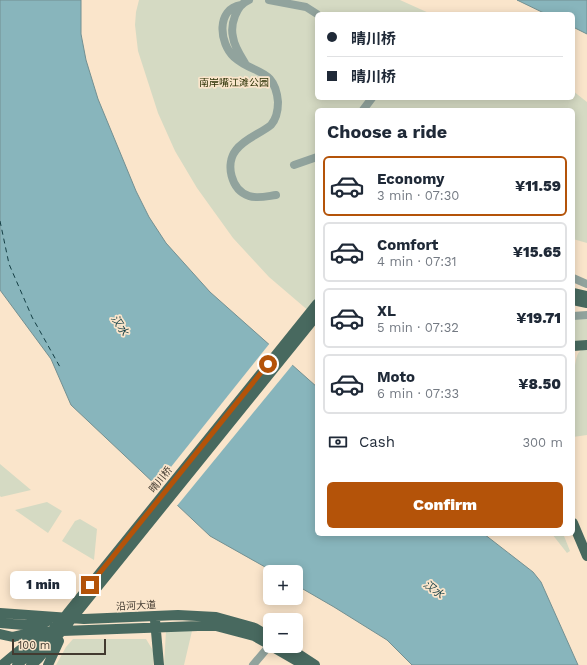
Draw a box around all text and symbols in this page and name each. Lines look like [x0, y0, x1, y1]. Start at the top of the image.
text: 晴川桥 [351, 30, 396, 48]
text: 晴川桥 [351, 68, 396, 86]
park label: 南岸嘴江滩公园 [199, 77, 269, 88]
text: Choose a ride [327, 121, 447, 142]
icon: car [329, 168, 365, 204]
text: Economy [377, 170, 444, 188]
text: ¥11.59 [515, 177, 561, 195]
text: 3 min · 07:30 [377, 188, 459, 203]
icon: car [329, 234, 365, 270]
text: Comfort [377, 236, 438, 254]
text: ¥15.65 [513, 243, 561, 261]
text: 4 min · 07:31 [377, 254, 457, 269]
icon: car [329, 300, 365, 336]
text: XL [377, 302, 396, 320]
text: ¥19.71 [516, 309, 561, 327]
water label: 汉水 [108, 313, 132, 339]
text: 5 min · 07:32 [377, 320, 459, 335]
route start [259, 355, 277, 373]
icon: car [329, 366, 365, 402]
text: Moto [377, 368, 415, 386]
text: ¥8.50 [518, 375, 561, 393]
text: 6 min · 07:33 [377, 386, 459, 401]
icon: cash [327, 431, 349, 453]
text: Cash [359, 433, 395, 451]
text: 300 m [522, 435, 563, 450]
street label: 晴川桥 [147, 464, 174, 494]
button: Confirm [327, 482, 563, 528]
map controls [263, 565, 303, 653]
button: + [263, 565, 303, 605]
callout: 1 min [10, 571, 76, 599]
route end [81, 576, 99, 594]
text: 1 min [26, 577, 60, 592]
water label: 汉水 [421, 577, 447, 602]
street label: 沿河大道 [116, 599, 156, 612]
button: − [263, 613, 303, 653]
scale bar [12, 637, 106, 656]
text: 100 m [18, 639, 50, 652]

